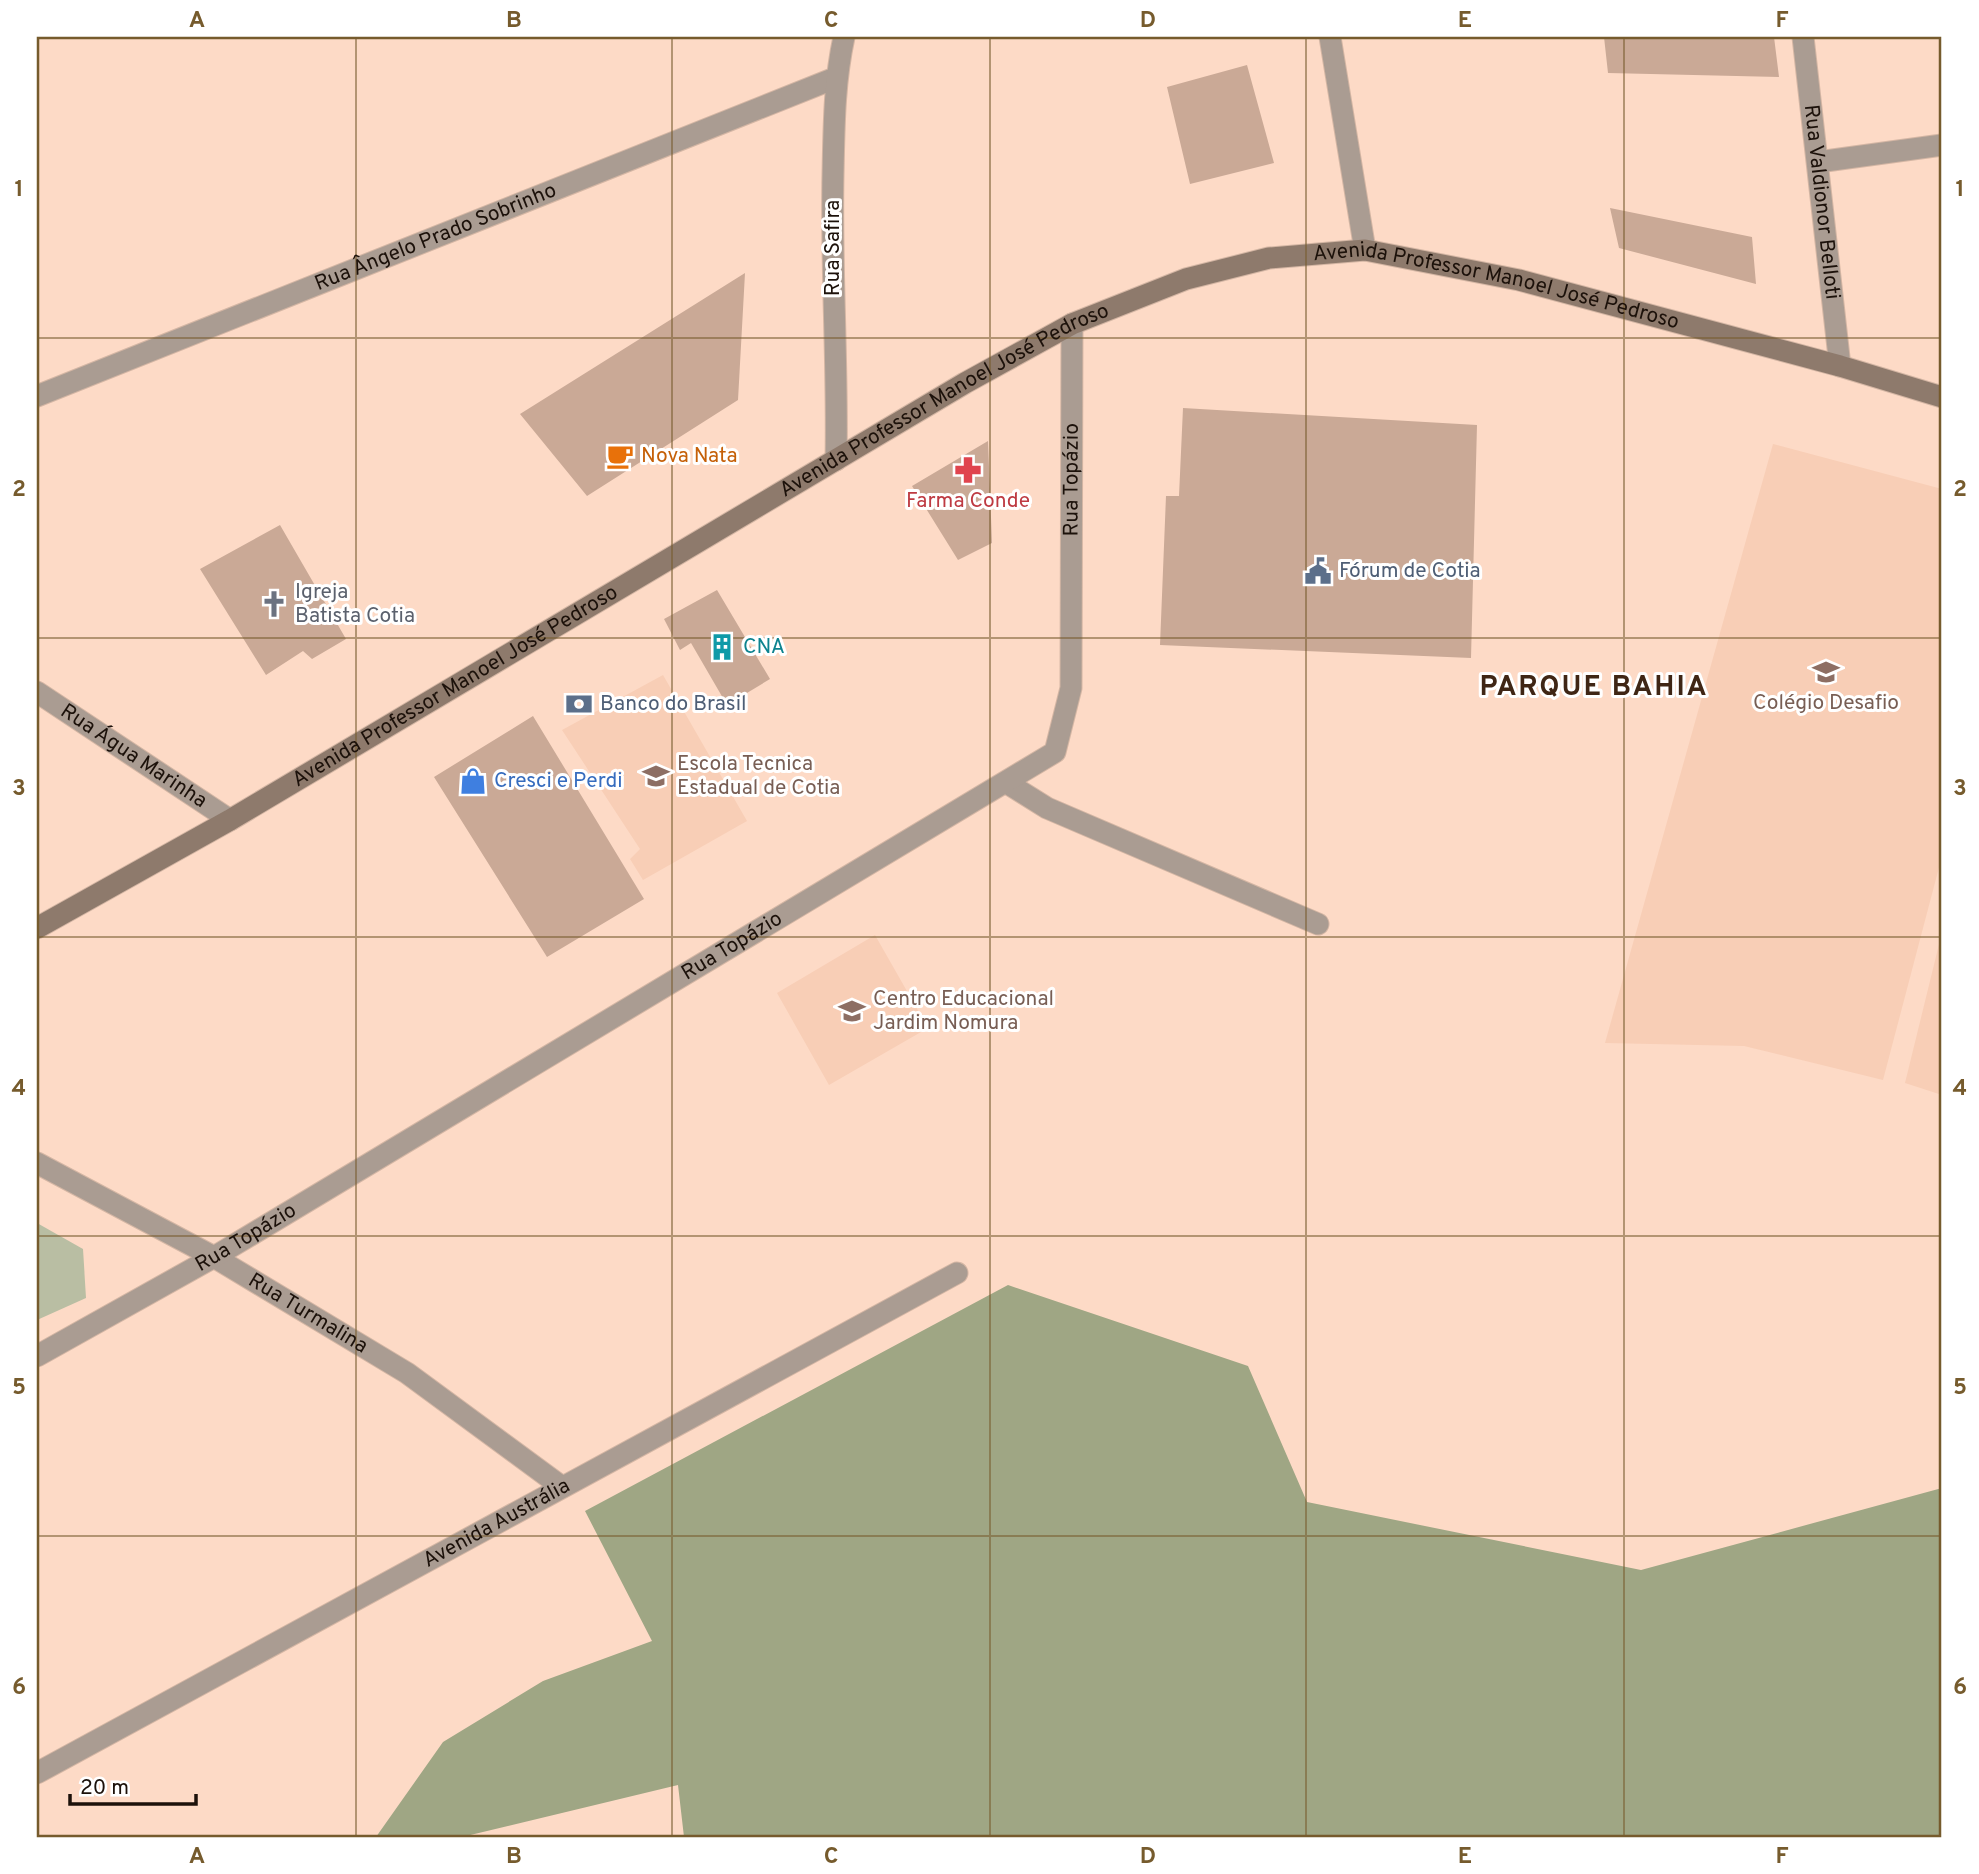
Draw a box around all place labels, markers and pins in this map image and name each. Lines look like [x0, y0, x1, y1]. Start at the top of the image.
cafe icon: Nova Nata [605, 441, 635, 471]
place label: Nova Nata [641, 443, 738, 470]
pharmacy icon: Farma Conde [953, 455, 983, 485]
place label: Farma Conde [906, 488, 1030, 515]
public building icon: Fórum de Cotia [1303, 556, 1333, 586]
place label: Fórum de Cotia [1339, 558, 1481, 585]
place label: Igreja Batista Cotia [295, 579, 415, 630]
church icon: Igreja Batista Cotia [259, 589, 289, 619]
building icon: CNA [707, 632, 737, 662]
place label: CNA [743, 634, 785, 661]
school or university icon: Colégio Desafio [1811, 657, 1841, 687]
bank icon: Banco do Brasil [564, 689, 594, 719]
place label: Colégio Desafio [1753, 690, 1899, 717]
place label: Banco do Brasil [600, 691, 746, 718]
place label: Escola Tecnica Estadual de Cotia [677, 751, 840, 802]
school or university icon: Escola Tecnica Estadual de Cotia [641, 761, 671, 791]
shop icon: Cresci e Perdi [458, 766, 488, 796]
place label: Cresci e Perdi [494, 768, 623, 795]
place label: Centro Educacional Jardim Nomura [873, 986, 1054, 1037]
school or university icon: Centro Educacional Jardim Nomura [837, 996, 867, 1026]

